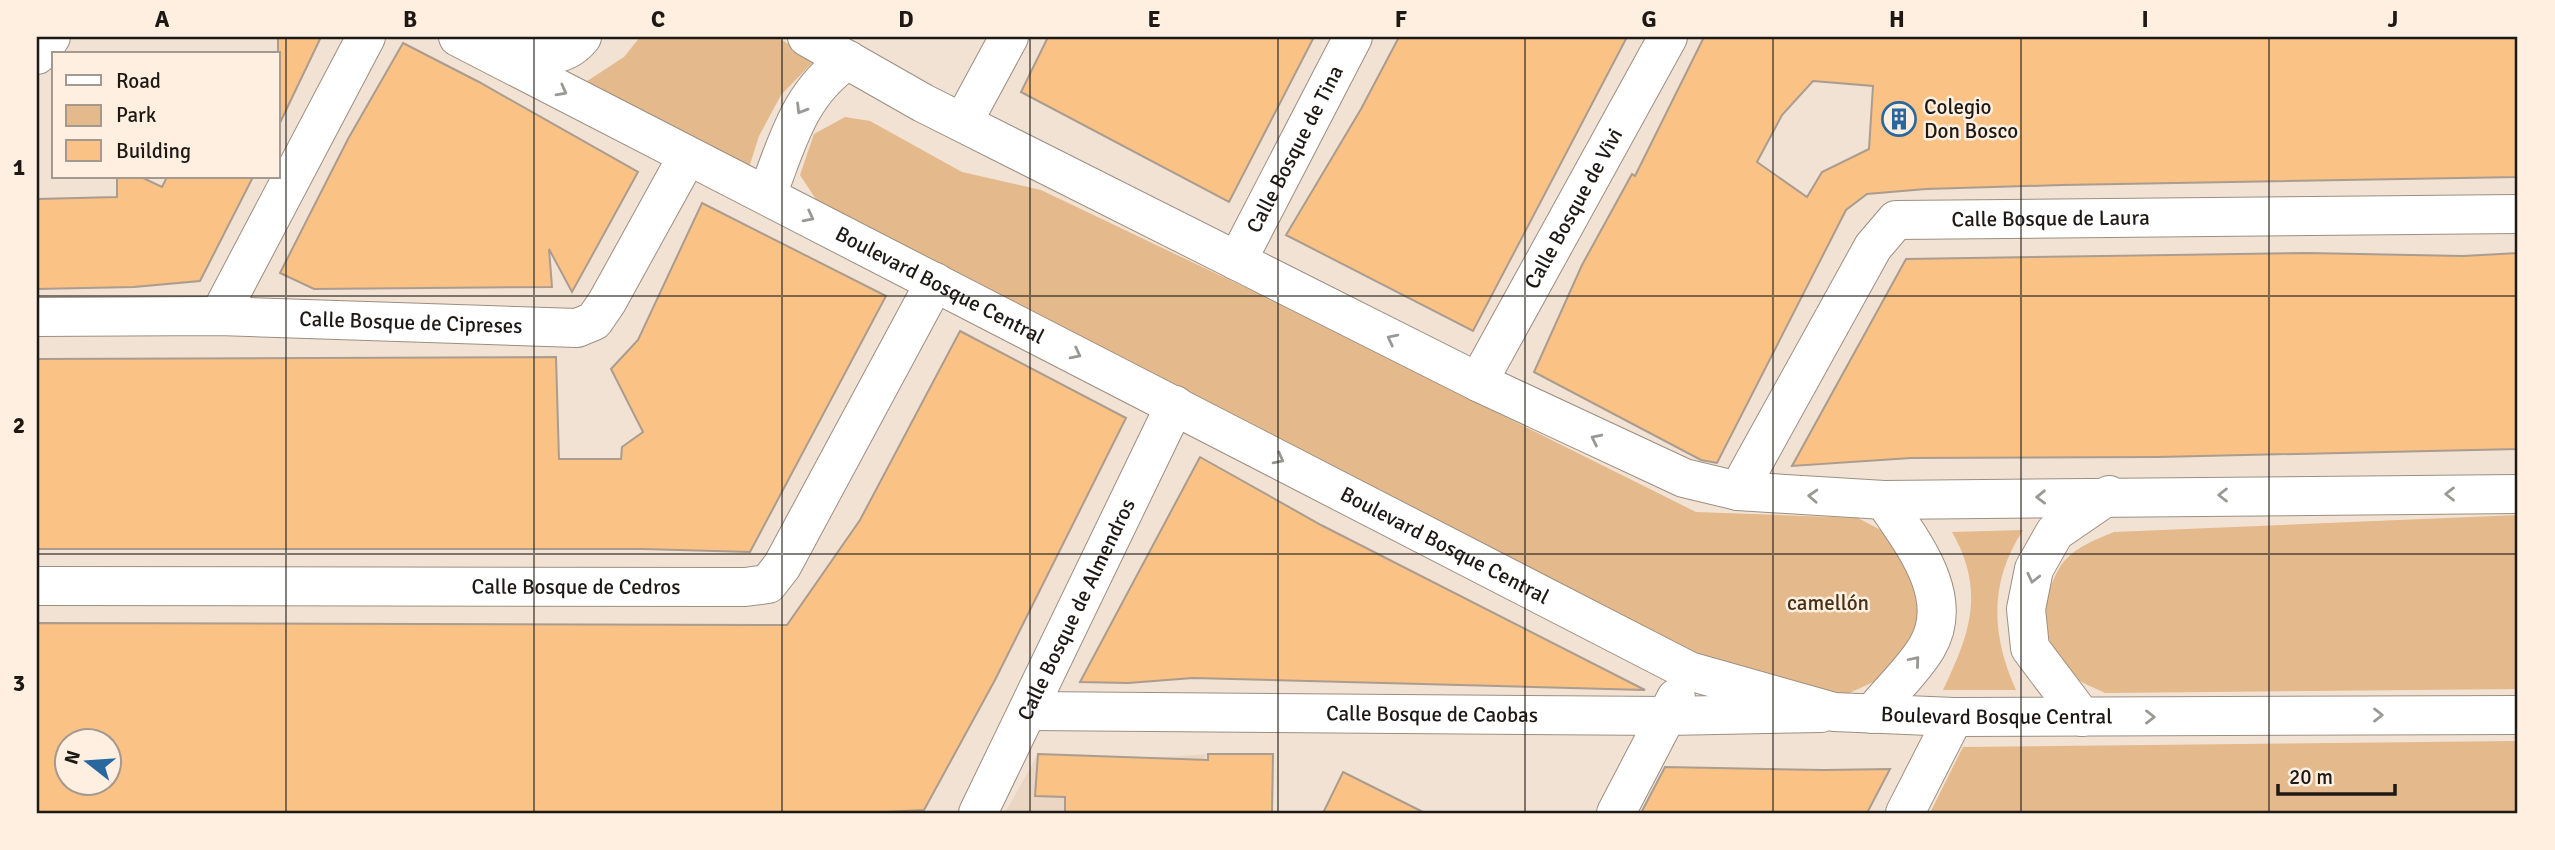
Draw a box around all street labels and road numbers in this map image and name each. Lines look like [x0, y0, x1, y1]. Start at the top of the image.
street label: Calle Bosque de Tina [1241, 61, 1349, 237]
street label: Calle Bosque de Vivi [1519, 124, 1628, 294]
street label: Calle Bosque de Laura [1951, 205, 2150, 232]
street label: Boulevard Bosque Central [831, 221, 1049, 350]
street label: Calle Bosque de Cipreses [299, 306, 523, 339]
street label: Boulevard Bosque Central [1336, 481, 1554, 610]
street label: Calle Bosque de Almendros [1012, 494, 1141, 725]
street label: Calle Bosque de Cedros [472, 574, 680, 600]
street label: Calle Bosque de Caobas [1326, 700, 1538, 728]
street label: Boulevard Bosque Central [1880, 701, 2112, 730]

